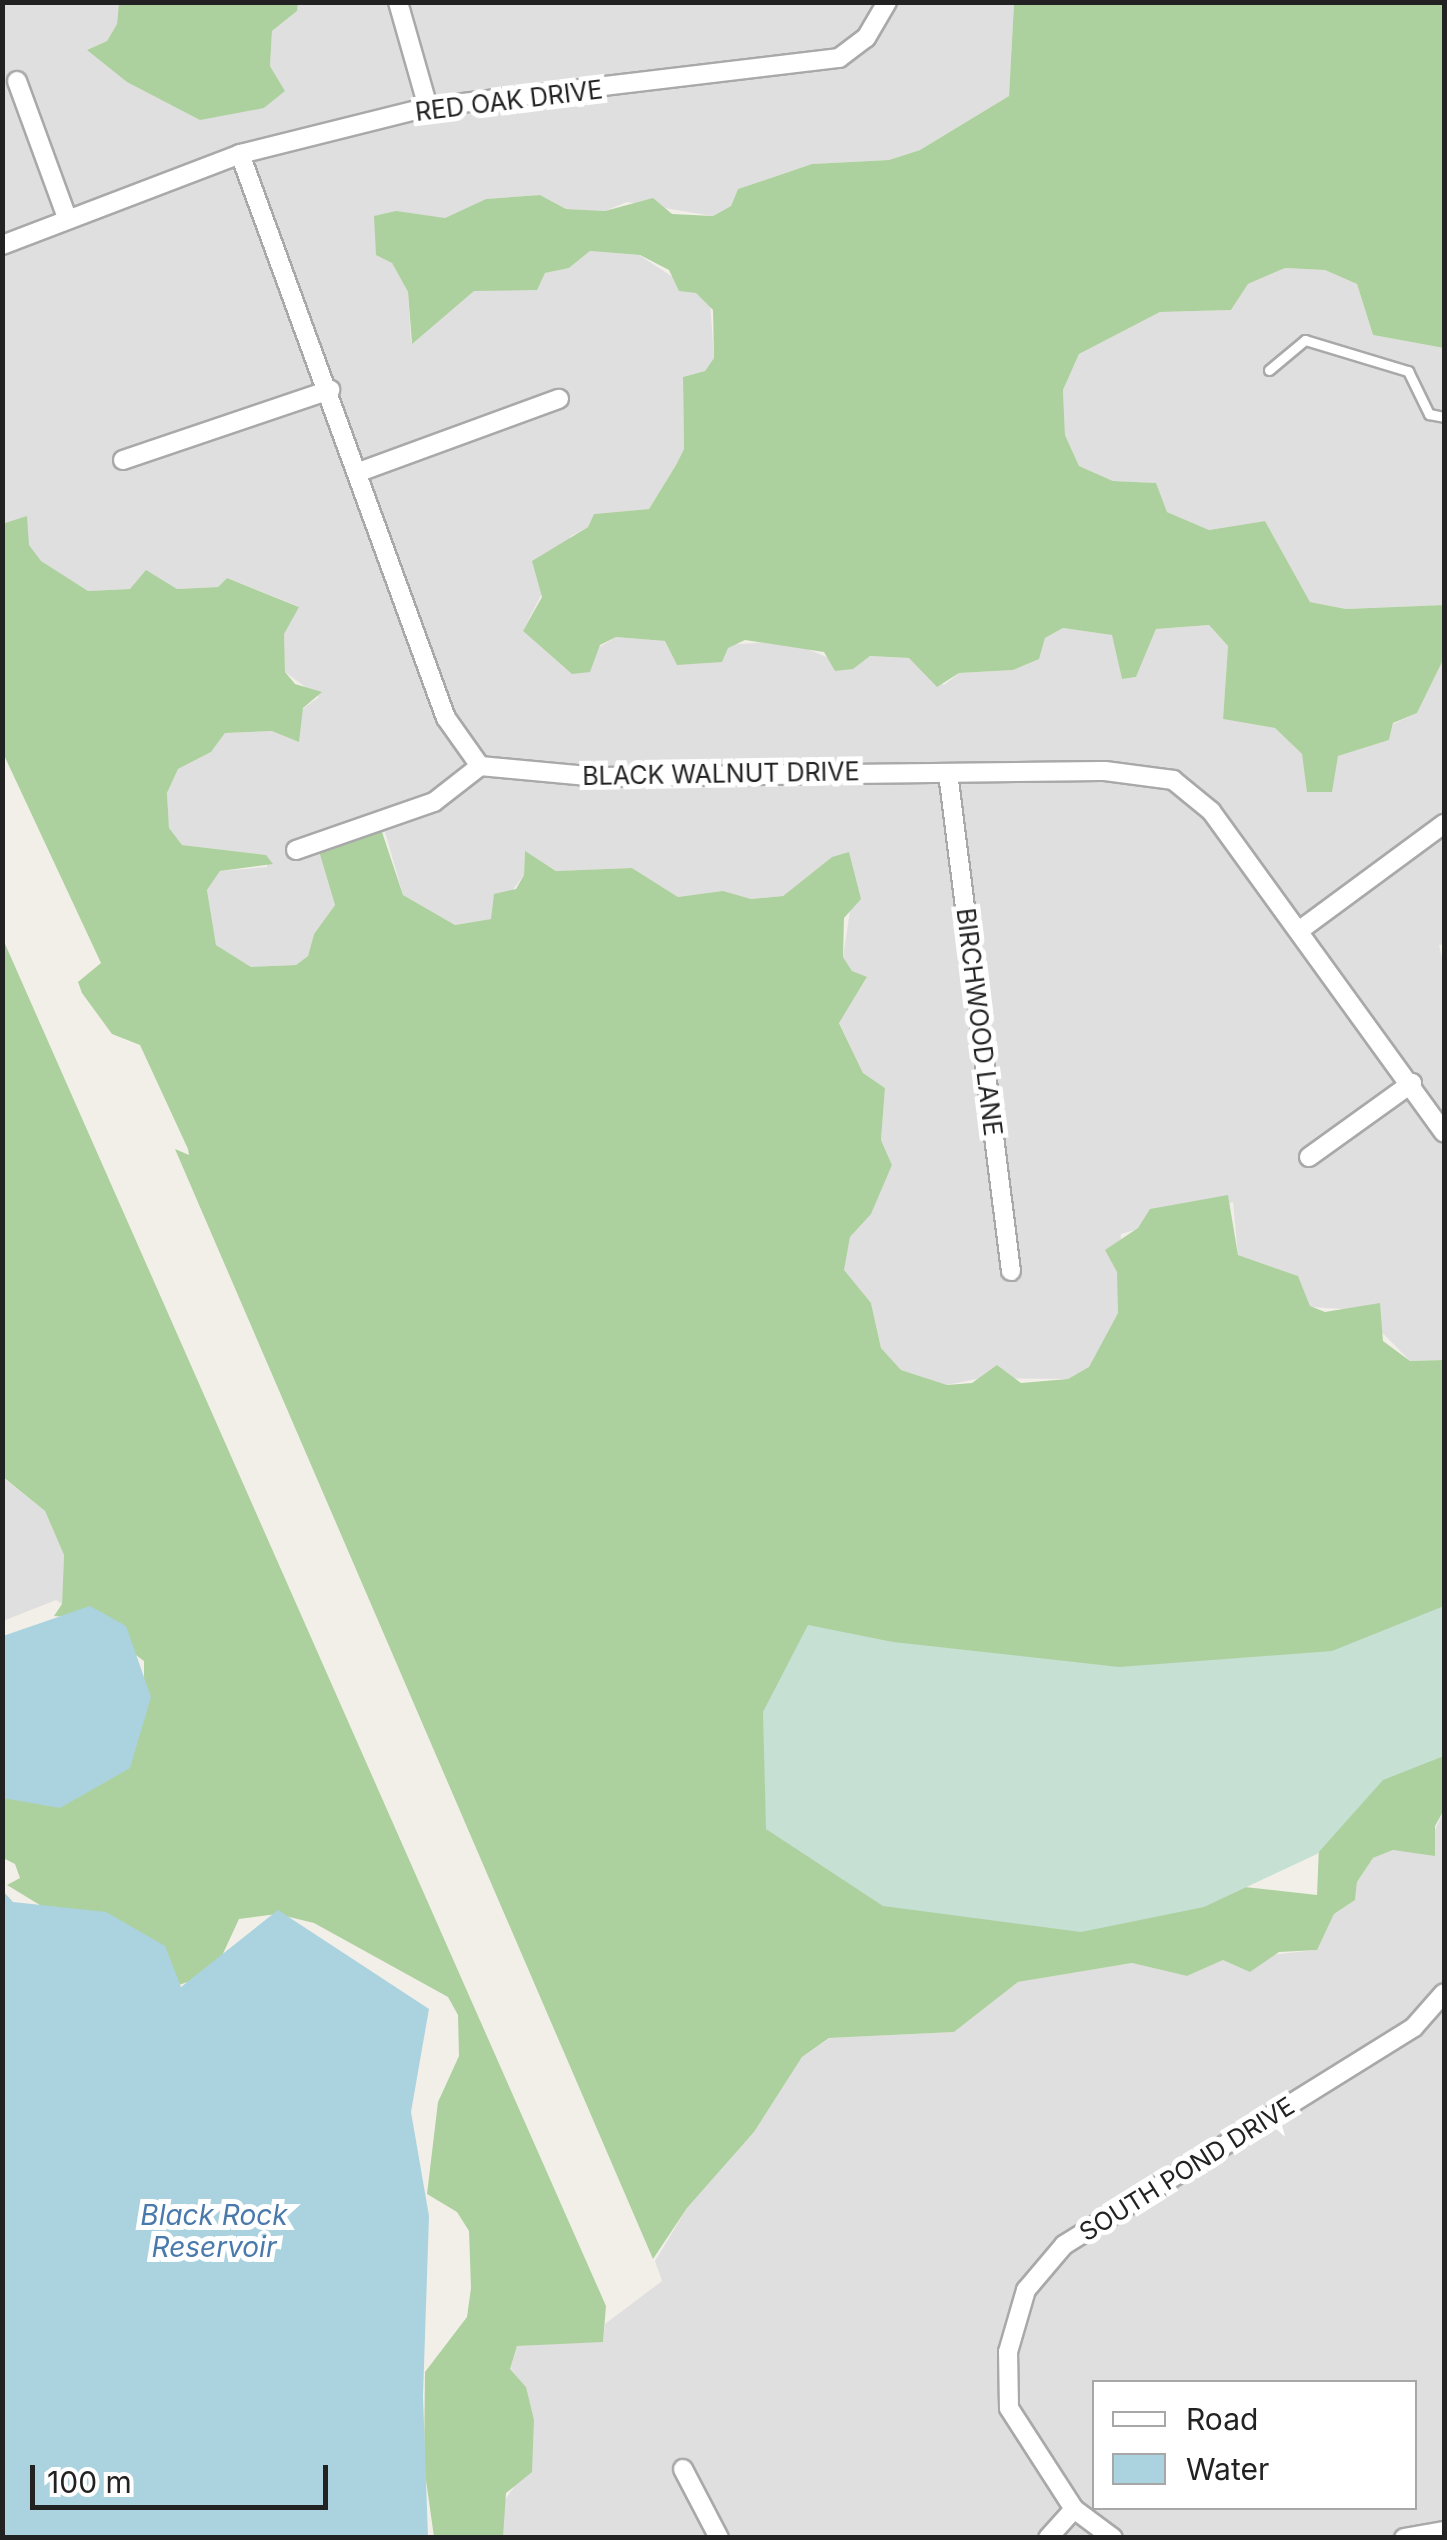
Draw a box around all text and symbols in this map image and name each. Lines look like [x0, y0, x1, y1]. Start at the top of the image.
street label: RED OAK DRIVE [414, 75, 604, 127]
street label: BLACK WALNUT DRIVE [582, 757, 860, 791]
street label: BIRCHWOOD LANE [950, 906, 1008, 1138]
street label: SOUTH POND DRIVE [1074, 2091, 1300, 2247]
water label: Black Rock Reservoir [140, 2198, 288, 2264]
legend [1092, 2380, 1417, 2510]
text: Road [1186, 2401, 1258, 2437]
scale bar [35, 2445, 332, 2507]
text: Water [1186, 2451, 1269, 2487]
text: 100 m [47, 2464, 132, 2500]

